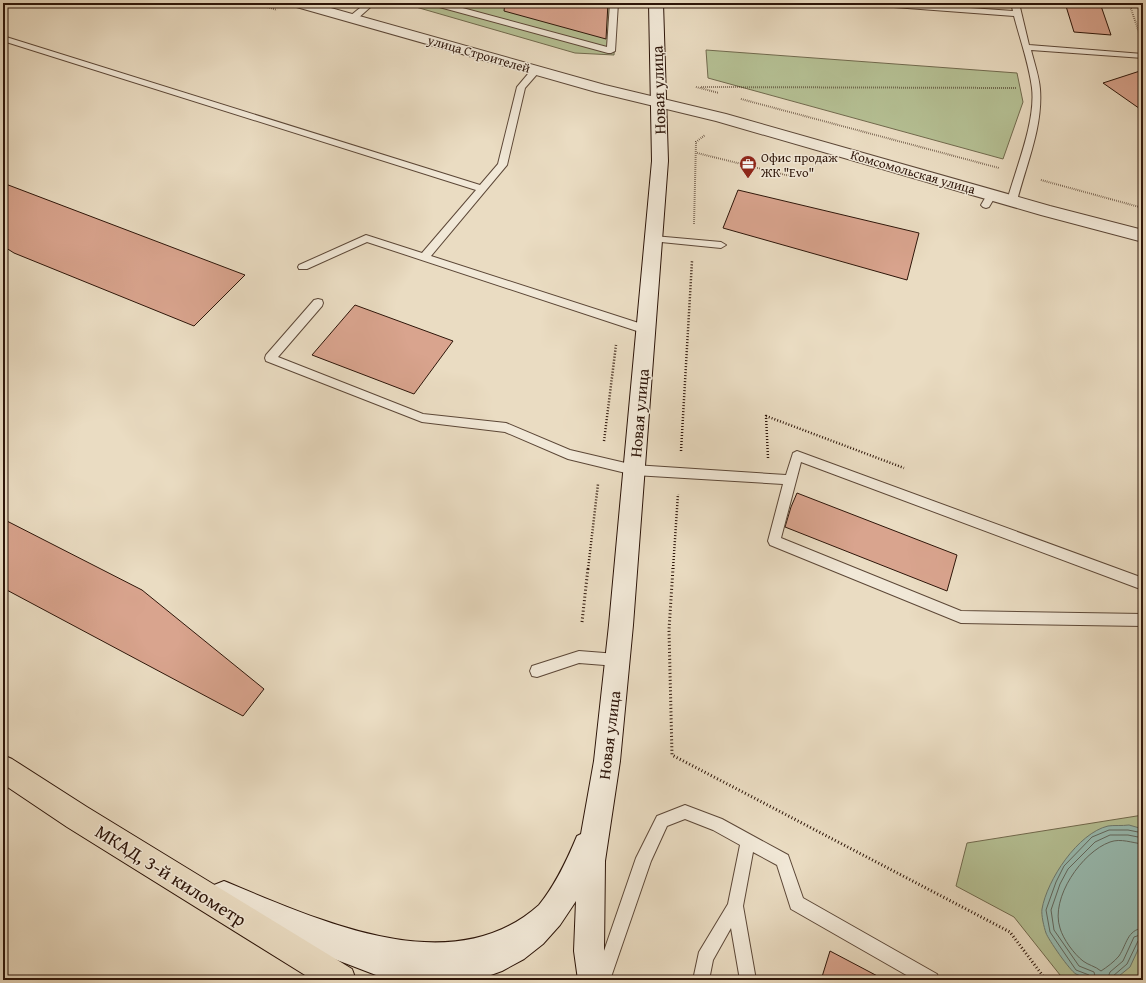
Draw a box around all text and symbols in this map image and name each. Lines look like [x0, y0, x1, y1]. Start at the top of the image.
street label: улица Строителей [424, 30, 533, 78]
street label: Новая улица [644, 45, 672, 135]
street label: Комсомольская улица [848, 145, 978, 199]
place label: Офис продаж ЖК "Evo" [760, 148, 838, 182]
office icon: Офис продаж ЖК "Evo" [738, 154, 758, 179]
street label: Новая улица [623, 367, 655, 458]
street label: Новая улица [592, 689, 626, 781]
street label: МКАД, 3-й километр [90, 817, 252, 933]

